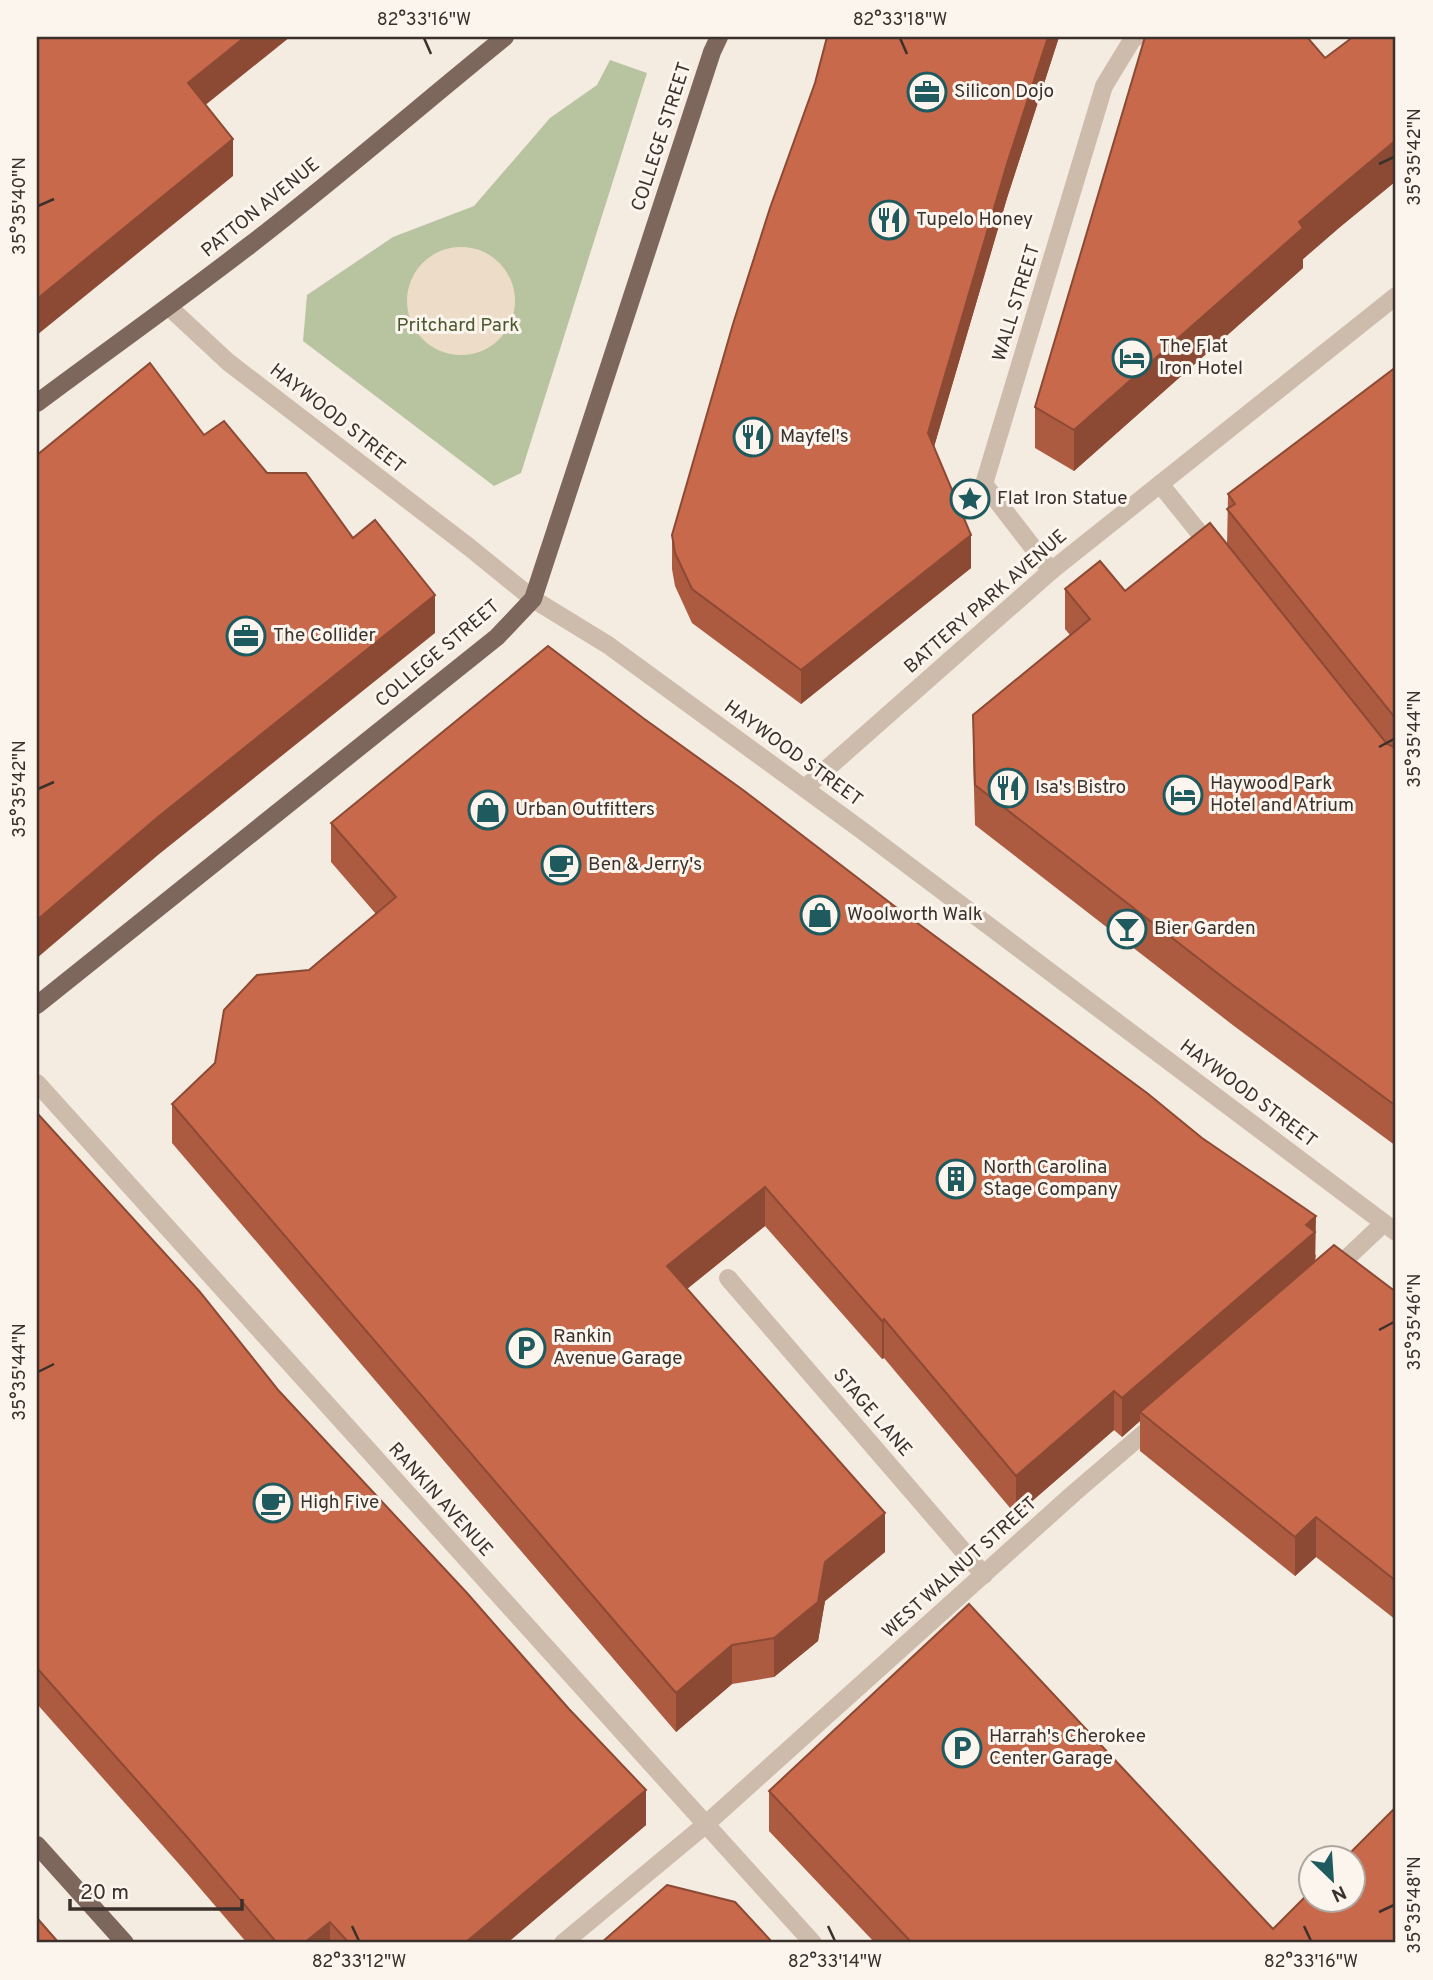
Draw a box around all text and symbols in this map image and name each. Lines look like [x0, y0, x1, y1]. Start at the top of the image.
text: 82°33'16"W [377, 9, 471, 32]
text: 82°33'18"W [853, 9, 947, 32]
street label: COLLEGE STREET [627, 60, 697, 214]
office icon: Silicon Dojo [906, 71, 948, 113]
place label: Silicon Dojo [954, 80, 1054, 104]
text: 35°35'42"N [1404, 108, 1427, 206]
street label: PATTON AVENUE [197, 153, 325, 263]
text: 35°35'40"N [9, 157, 32, 255]
restaurant icon: Tupelo Honey [868, 199, 910, 241]
place label: Tupelo Honey [916, 208, 1033, 232]
street label: WALL STREET [988, 241, 1046, 365]
park label: Pritchard Park [397, 314, 519, 338]
place label: The Flat Iron Hotel [1159, 335, 1243, 381]
hotel icon: The Flat Iron Hotel [1111, 337, 1153, 379]
street label: HAYWOOD STREET [264, 359, 410, 479]
restaurant icon: Mayfel's [732, 416, 774, 458]
place label: Mayfel's [780, 425, 849, 449]
place icon: Flat Iron Statue [949, 478, 991, 520]
place label: Flat Iron Statue [997, 487, 1127, 511]
street label: BATTERY PARK AVENUE [900, 525, 1072, 679]
street label: COLLEGE STREET [371, 595, 505, 713]
office icon: The Collider [225, 615, 267, 657]
place label: The Collider [273, 624, 377, 648]
text: 35°35'44"N [1404, 690, 1427, 788]
street label: HAYWOOD STREET [719, 696, 867, 812]
text: 35°35'42"N [9, 740, 32, 838]
restaurant icon: Isa's Bistro [987, 767, 1029, 809]
place label: Haywood Park Hotel and Atrium [1210, 772, 1354, 818]
hotel icon: Haywood Park Hotel and Atrium [1162, 774, 1204, 816]
place label: Isa's Bistro [1035, 776, 1126, 800]
shop icon: Urban Outfitters [467, 789, 509, 831]
place label: Urban Outfitters [515, 798, 655, 822]
cafe icon: Ben & Jerry's [540, 844, 582, 886]
place label: Ben & Jerry's [588, 853, 702, 877]
shop icon: Woolworth Walk [799, 894, 841, 936]
place label: Woolworth Walk [847, 903, 983, 927]
bar icon: Bier Garden [1106, 908, 1148, 950]
place label: Bier Garden [1154, 917, 1256, 941]
street label: HAYWOOD STREET [1175, 1035, 1321, 1153]
place label: North Carolina Stage Company [983, 1156, 1118, 1202]
building icon: North Carolina Stage Company [935, 1158, 977, 1200]
text: 35°35'46"N [1404, 1273, 1427, 1371]
text: 35°35'44"N [9, 1323, 32, 1421]
place label: Rankin Avenue Garage [553, 1325, 682, 1371]
parking icon: Rankin Avenue Garage [505, 1327, 547, 1369]
street label: STAGE LANE [827, 1364, 917, 1462]
street label: RANKIN AVENUE [382, 1438, 498, 1562]
cafe icon: High Five [252, 1482, 294, 1524]
place label: High Five [300, 1491, 379, 1515]
street label: WEST WALNUT STREET [878, 1492, 1042, 1644]
place label: Harrah's Cherokee Center Garage [989, 1725, 1146, 1771]
parking icon: Harrah's Cherokee Center Garage [941, 1727, 983, 1769]
north arrow [1296, 1843, 1366, 1913]
text: 35°35'48"N [1404, 1856, 1427, 1954]
scale bar [70, 1868, 242, 1912]
text: N [1327, 1879, 1350, 1906]
text: 20 m [80, 1880, 129, 1907]
text: 82°33'12"W [312, 1951, 406, 1974]
text: 82°33'14"W [788, 1951, 882, 1974]
text: 82°33'16"W [1264, 1951, 1358, 1974]

